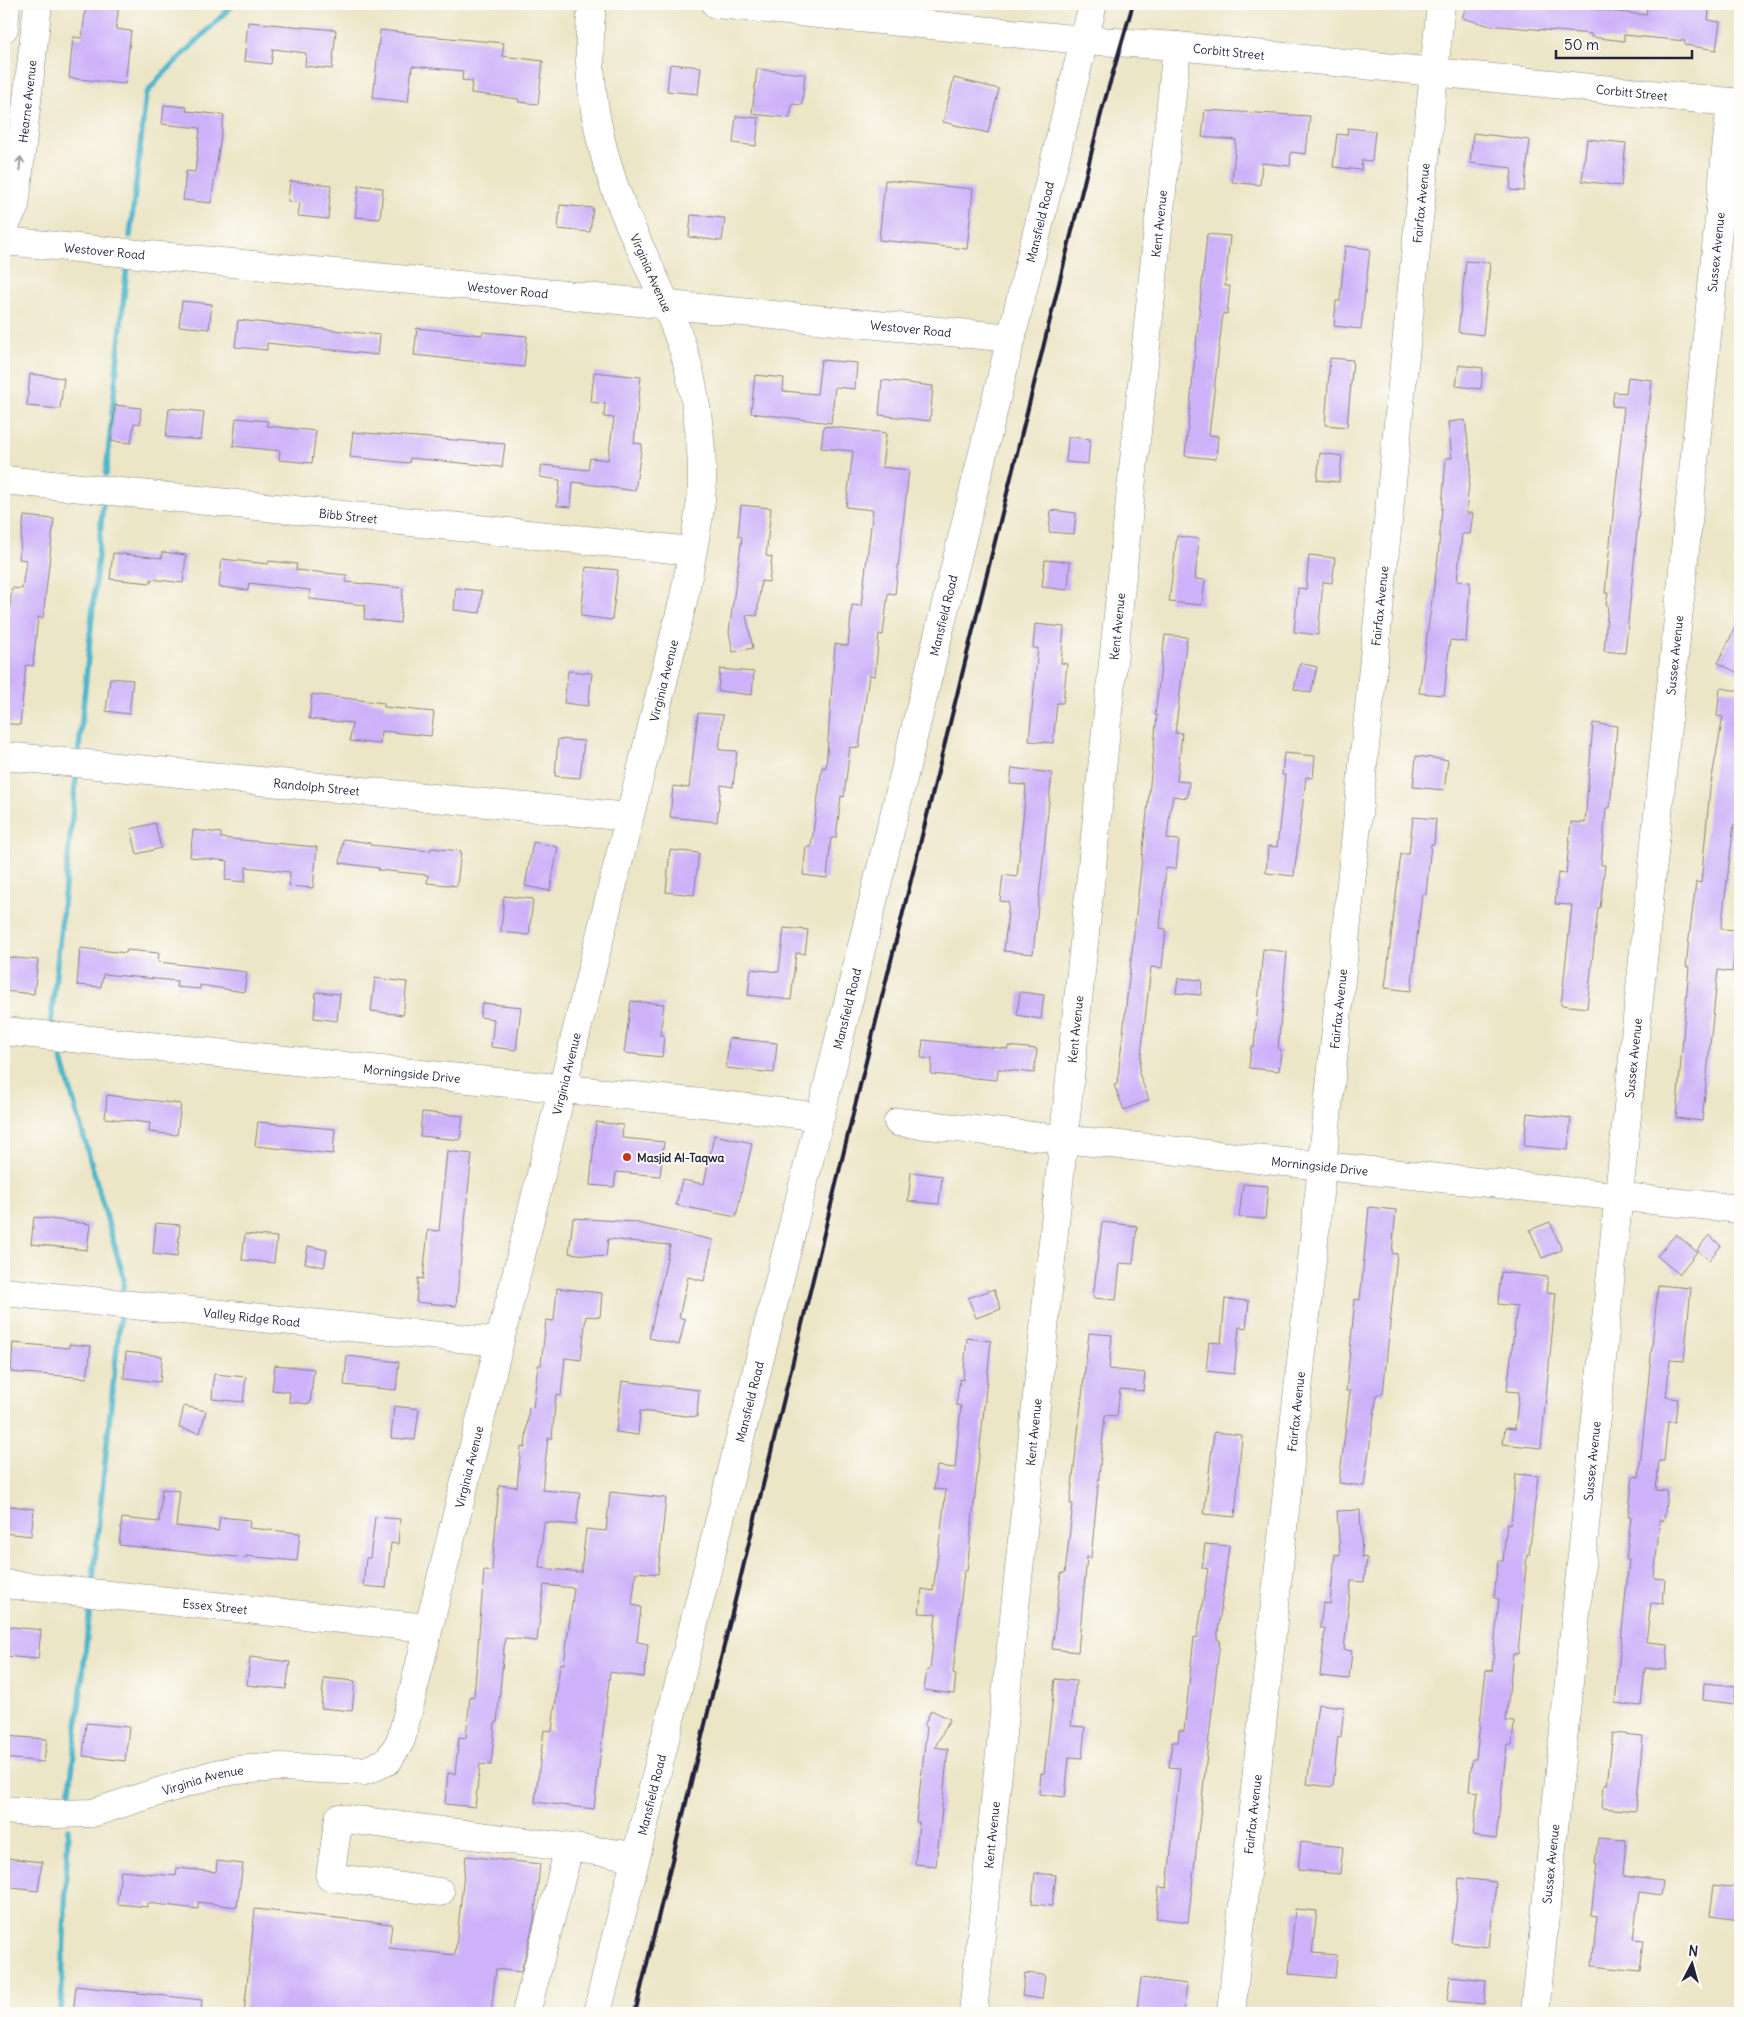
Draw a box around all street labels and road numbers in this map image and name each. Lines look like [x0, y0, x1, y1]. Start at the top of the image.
street label: Corbitt Street [1192, 40, 1265, 62]
street label: Hearne Avenue [15, 59, 39, 144]
street label: Corbitt Street [1595, 81, 1668, 103]
street label: Fairfax Avenue [1409, 162, 1432, 244]
street label: Mansfield Road [1022, 180, 1057, 264]
street label: Kent Avenue [1148, 189, 1170, 258]
street label: Sussex Avenue [1704, 212, 1727, 293]
street label: Virginia Avenue [627, 232, 675, 314]
street label: Westover Road [63, 239, 146, 262]
street label: Westover Road [466, 278, 549, 301]
street label: Westover Road [870, 317, 952, 340]
street label: Bibb Street [318, 505, 378, 526]
street label: Fairfax Avenue [1368, 565, 1391, 647]
street label: Mansfield Road [926, 573, 960, 657]
street label: Kent Avenue [1106, 592, 1128, 661]
street label: Sussex Avenue [1663, 615, 1686, 696]
street label: Virginia Avenue [646, 638, 681, 723]
street label: Randolph Street [273, 775, 360, 798]
street label: Mansfield Road [829, 967, 864, 1051]
street label: Fairfax Avenue [1327, 968, 1350, 1049]
street label: Kent Avenue [1064, 995, 1086, 1064]
street label: Sussex Avenue [1621, 1017, 1644, 1099]
street label: Virginia Avenue [549, 1031, 583, 1116]
street label: Morningside Drive [363, 1061, 461, 1086]
street label: Morningside Drive [1270, 1153, 1369, 1178]
street label: Valley Ridge Road [203, 1305, 301, 1329]
street label: Mansfield Road [732, 1360, 766, 1444]
street label: Fairfax Avenue [1284, 1371, 1307, 1452]
street label: Kent Avenue [1022, 1398, 1044, 1467]
street label: Sussex Avenue [1580, 1420, 1603, 1502]
street label: Virginia Avenue [451, 1424, 486, 1509]
street label: Essex Street [182, 1595, 248, 1617]
street label: Mansfield Road [634, 1753, 669, 1837]
street label: Virginia Avenue [160, 1762, 244, 1798]
street label: Fairfax Avenue [1241, 1773, 1264, 1855]
street label: Kent Avenue [981, 1801, 1002, 1869]
street label: Sussex Avenue [1539, 1823, 1562, 1904]

